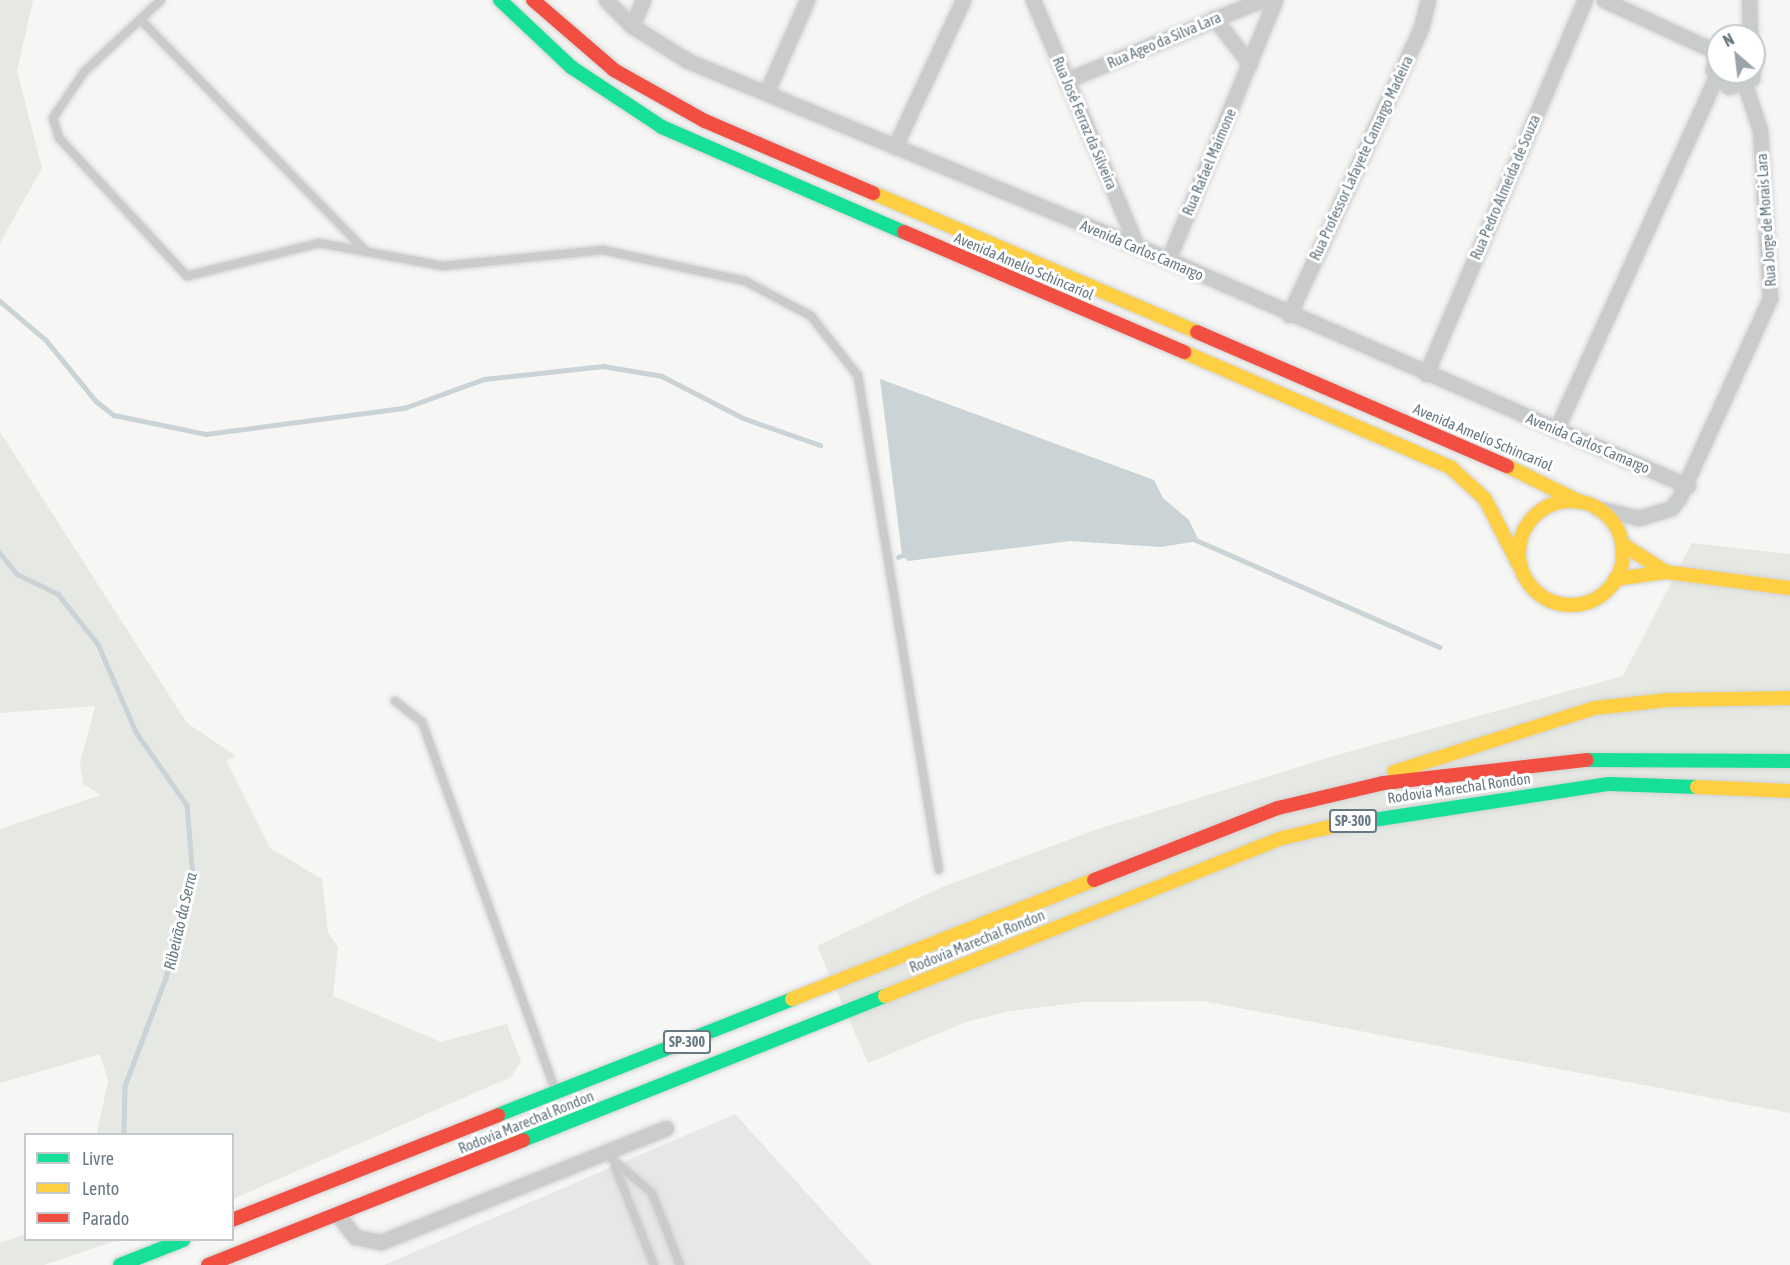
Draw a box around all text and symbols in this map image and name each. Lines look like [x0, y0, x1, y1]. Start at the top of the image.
street label: Rua Ageo da Silva Lara [1104, 8, 1224, 72]
north arrow [1706, 24, 1766, 84]
text: N [1720, 30, 1737, 50]
street label: Rua Professor Lafayete Camargo Madeira [1306, 53, 1416, 263]
street label: Rua José Ferraz da Silveira [1049, 54, 1121, 192]
street label: Rua Rafael Maimone [1178, 106, 1240, 218]
street label: Rua Pedro Almeida de Souza [1466, 112, 1544, 262]
street label: Rua Jorge de Morais Lara [1752, 153, 1780, 287]
street label: Avenida Carlos Camargo [1078, 216, 1206, 284]
street label: Avenida Amelio Schincariol [952, 228, 1096, 304]
street label: Avenida Amelio Schincariol [1411, 399, 1555, 475]
street label: Avenida Carlos Camargo [1524, 409, 1652, 477]
street label: Rodovia Marechal Rondon [1386, 769, 1532, 807]
road number: SP-300 [1329, 810, 1377, 832]
water label: Ribeirão da Serra [159, 871, 201, 971]
street label: Rodovia Marechal Rondon [907, 906, 1047, 976]
road number: SP-300 [663, 1031, 711, 1053]
street label: Rodovia Marechal Rondon [456, 1087, 596, 1157]
legend [24, 1133, 234, 1241]
text: Livre [82, 1148, 114, 1169]
text: Lento [82, 1178, 119, 1199]
text: Parado [82, 1208, 129, 1229]

